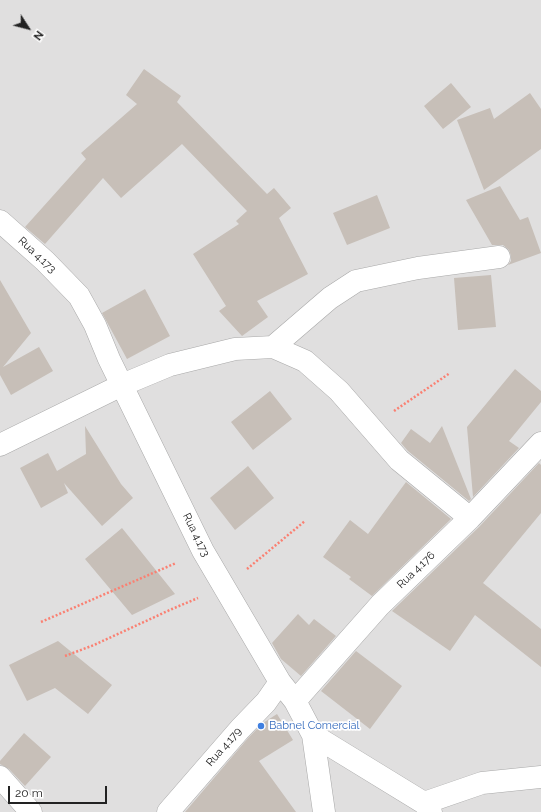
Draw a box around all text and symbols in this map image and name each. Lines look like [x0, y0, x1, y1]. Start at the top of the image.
north arrow [8, 8, 48, 48]
text: N [30, 28, 46, 43]
street label: Rua 4.173 [15, 234, 59, 276]
street label: Rua 4.173 [180, 511, 212, 559]
street label: Rua 4.176 [394, 549, 438, 591]
place label: Babnel Comercial [269, 719, 360, 733]
marker: Babnel Comercial [256, 721, 266, 731]
street label: Rua 4.179 [203, 725, 245, 769]
scale bar [10, 778, 109, 804]
text: 20 m [15, 786, 43, 800]

